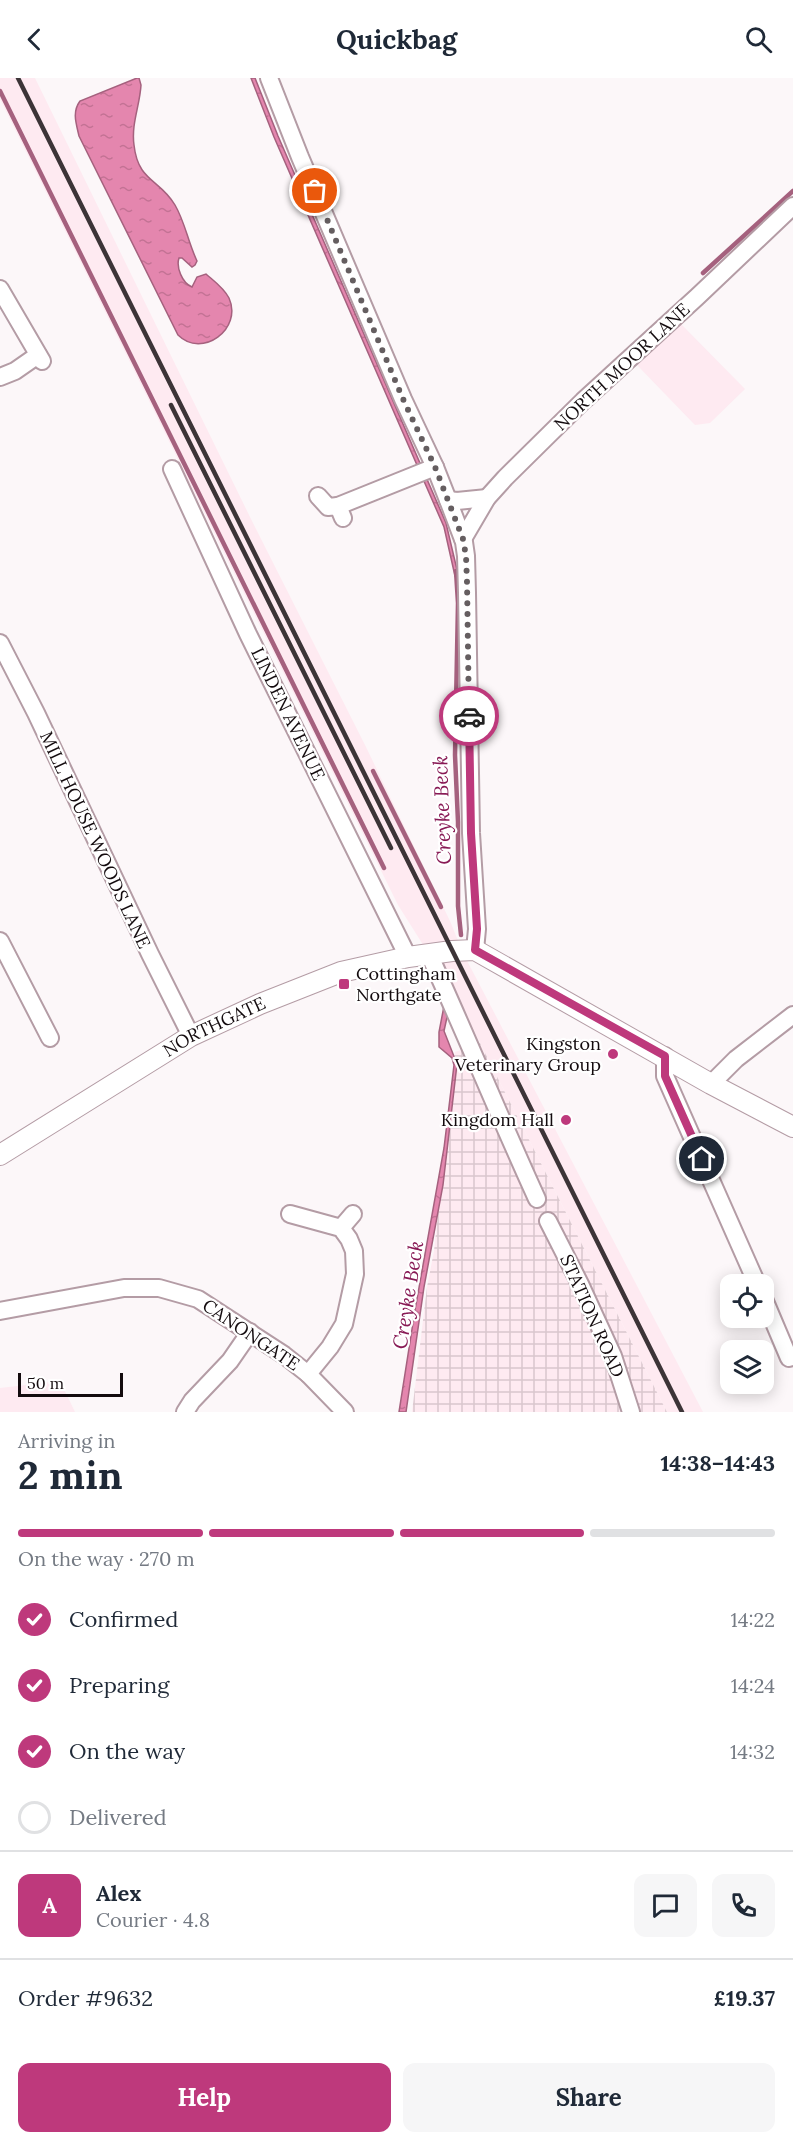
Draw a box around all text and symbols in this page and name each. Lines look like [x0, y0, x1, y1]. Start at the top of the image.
text: Quickbag [336, 22, 457, 56]
icon: back [18, 23, 51, 56]
icon: search [742, 23, 775, 56]
pin [289, 165, 340, 216]
icon: bag [298, 174, 331, 207]
street label: NORTH MOOR LANE [549, 298, 694, 435]
street label: LINDEN AVENUE [246, 644, 331, 784]
courier [439, 686, 499, 746]
icon: car [453, 700, 486, 733]
street label: MILL HOUSE WOODS LANE [35, 727, 156, 952]
water label: Creyke Beck [427, 755, 456, 865]
place label: Cottingham Northgate [356, 962, 456, 1006]
marker: Cottingham Northgate [337, 977, 351, 991]
street label: NORTHGATE [158, 991, 269, 1062]
place label: Kingston Veterinary Group [454, 1032, 601, 1076]
marker: Kingston Veterinary Group [606, 1047, 620, 1061]
place label: Kingdom Hall [441, 1108, 554, 1131]
marker: Kingdom Hall [559, 1113, 573, 1127]
pin [676, 1133, 727, 1184]
icon: home [685, 1142, 718, 1175]
water label: Creyke Beck [387, 1239, 428, 1351]
street label: STATION ROAD [555, 1251, 630, 1381]
map controls [720, 1274, 774, 1394]
button: locate [720, 1274, 774, 1328]
street label: CANONGATE [198, 1294, 304, 1376]
button: layers [720, 1340, 774, 1394]
scale bar [18, 1370, 123, 1398]
text: 50 m [27, 1373, 64, 1393]
text: Arriving in [18, 1428, 115, 1453]
text: 14:38–14:43 [660, 1449, 775, 1477]
text: 2 min [18, 1450, 123, 1500]
text: On the way · 270 m [18, 1546, 195, 1571]
icon: check [18, 1603, 51, 1636]
text: Confirmed [69, 1605, 178, 1633]
text: 14:22 [730, 1607, 775, 1632]
icon: check [18, 1669, 51, 1702]
text: Preparing [69, 1671, 169, 1699]
text: 14:24 [731, 1673, 775, 1698]
icon: check [18, 1735, 51, 1768]
text: On the way [69, 1737, 185, 1765]
text: 14:32 [730, 1739, 775, 1764]
text: Delivered [69, 1803, 167, 1831]
button: chat [634, 1874, 697, 1937]
button: phone [712, 1874, 775, 1937]
text: Alex [96, 1879, 141, 1907]
text: A [42, 1891, 57, 1919]
text: Courier · 4.8 [96, 1907, 210, 1932]
text: Order #9632 [18, 1984, 153, 2012]
text: £19.37 [713, 1984, 775, 2012]
button: Help [18, 2063, 391, 2132]
button: Share [403, 2063, 775, 2132]

